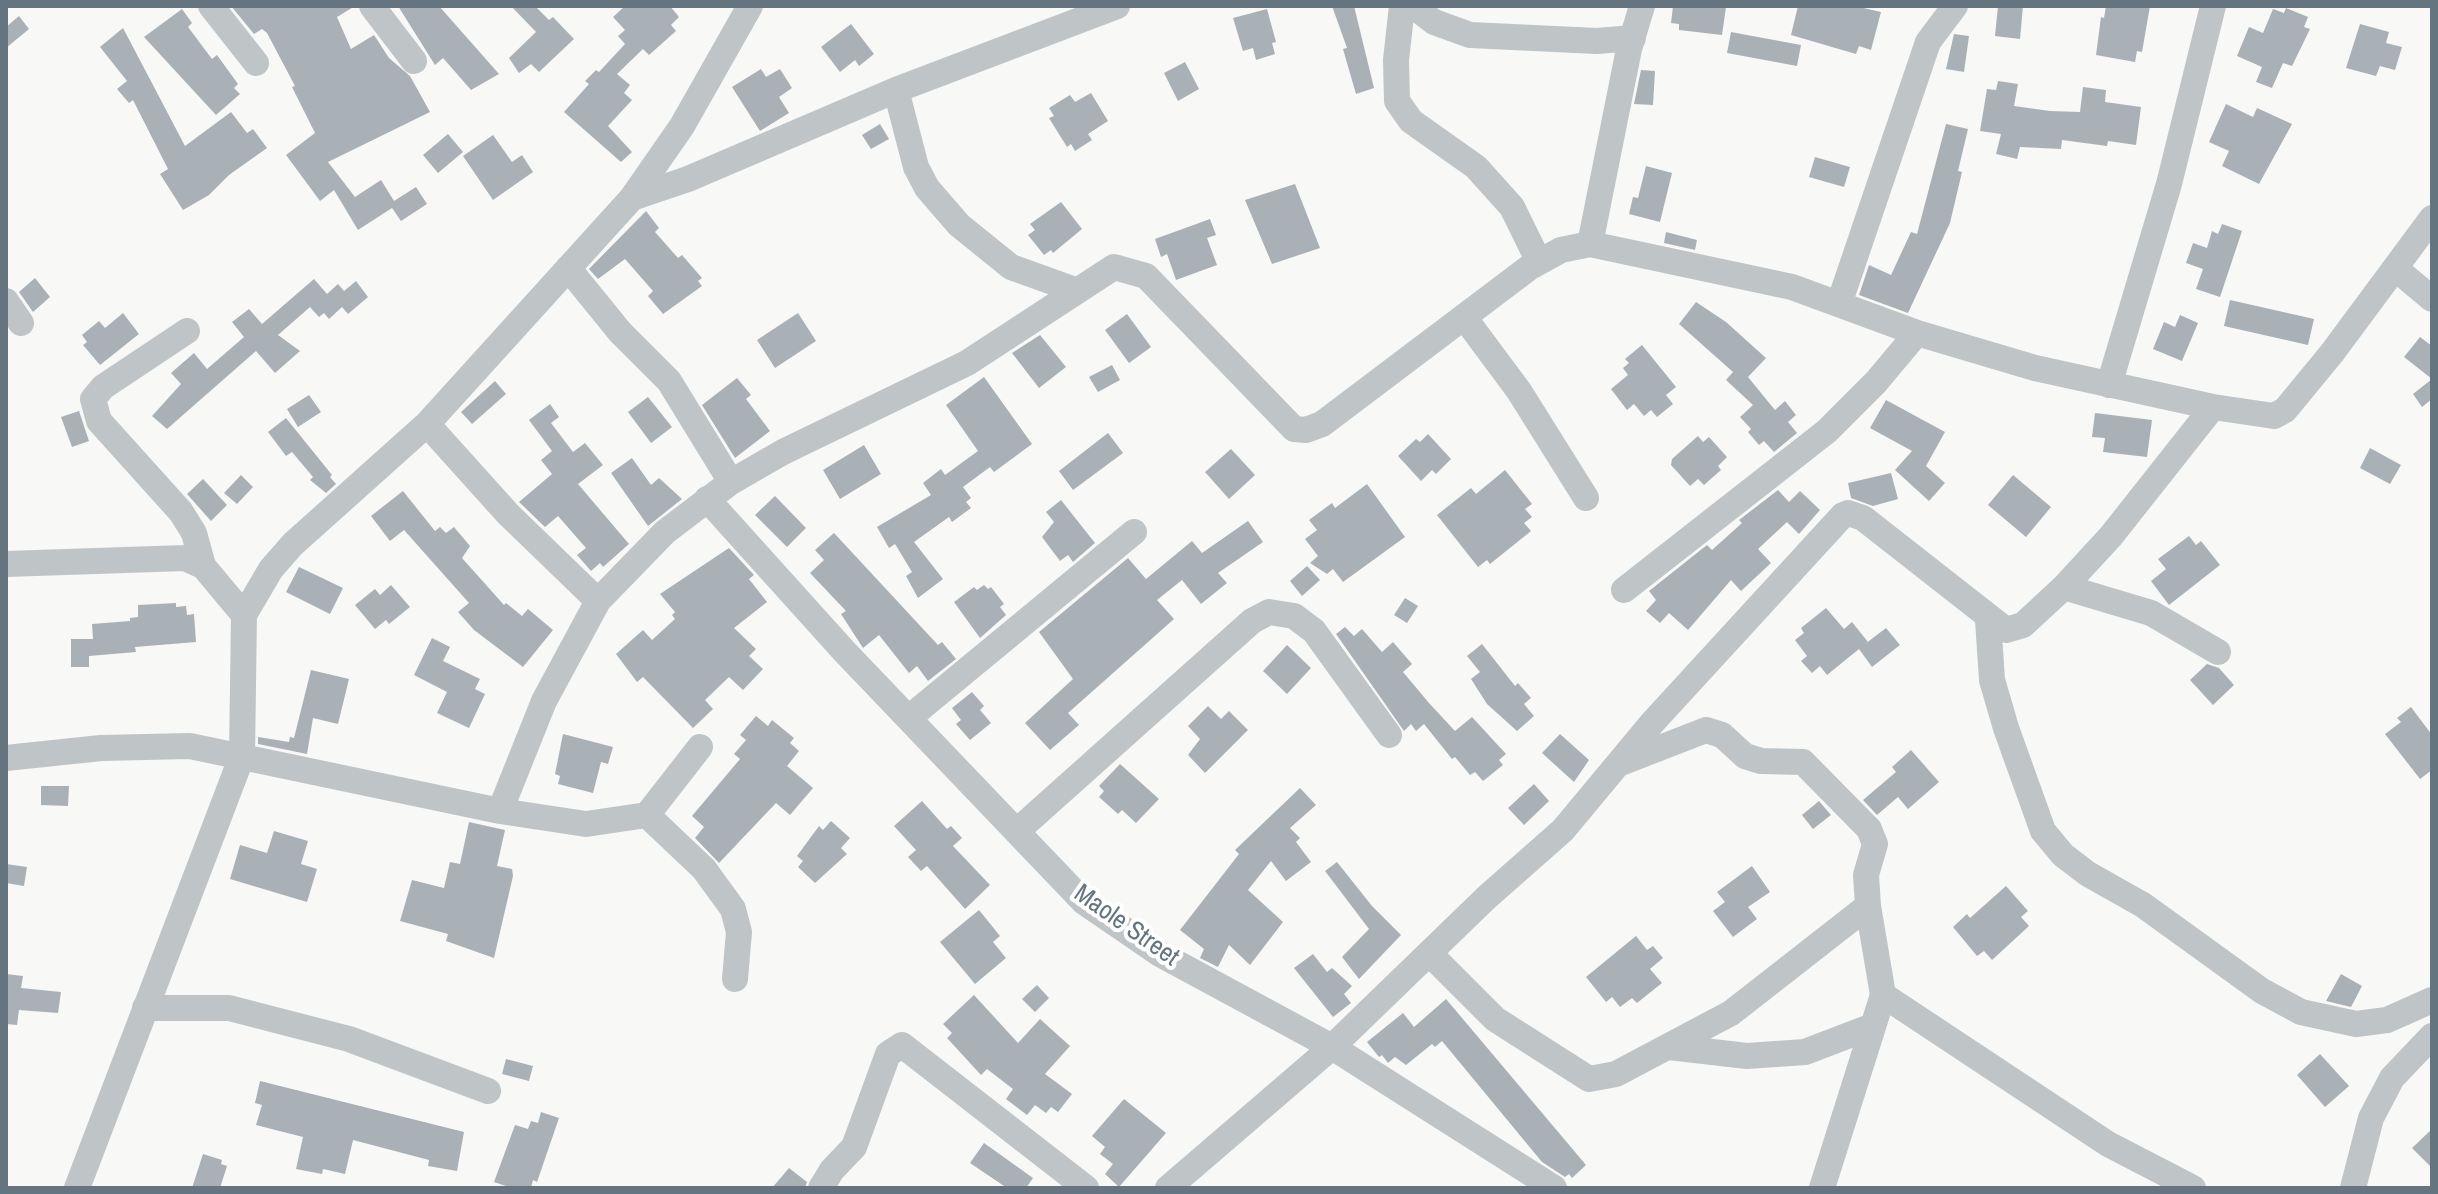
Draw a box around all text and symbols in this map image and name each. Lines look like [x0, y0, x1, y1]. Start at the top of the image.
street label: Maole Street [1068, 879, 1184, 973]

